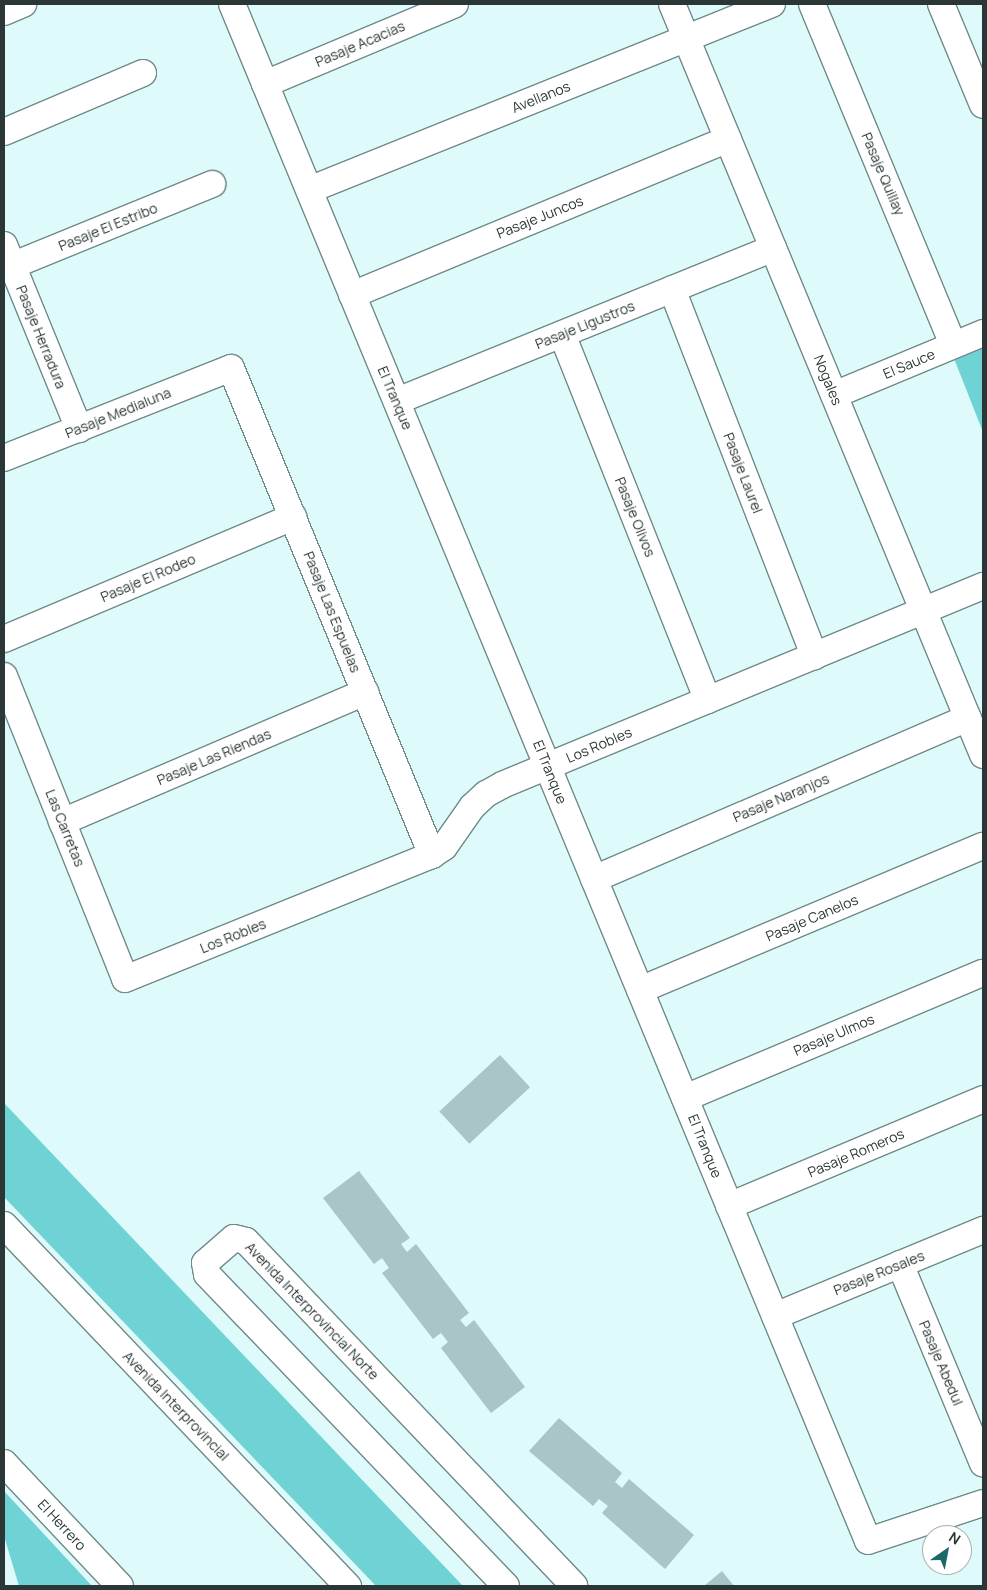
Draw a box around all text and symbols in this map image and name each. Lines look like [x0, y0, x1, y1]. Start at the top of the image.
street label: Pasaje Acacias [313, 18, 407, 70]
street label: Avellanos [509, 78, 573, 116]
street label: Pasaje Quillay [858, 130, 908, 218]
street label: Pasaje Juncos [494, 192, 586, 242]
street label: Pasaje El Estribo [56, 199, 160, 255]
street label: Pasaje Herradura [13, 283, 69, 391]
street label: Pasaje Ligustros [533, 297, 637, 353]
street label: El Sauce [881, 346, 937, 382]
street label: Nogales [810, 352, 846, 408]
street label: El Tranque [374, 364, 416, 432]
street label: Pasaje Medialuna [63, 384, 173, 442]
street label: Pasaje Laurel [720, 430, 766, 516]
street label: Pasaje Olivos [611, 475, 659, 559]
street label: Pasaje Las Espuelas [300, 549, 364, 675]
street label: Pasaje El Rodeo [98, 550, 198, 606]
street label: Los Robles [564, 724, 634, 766]
street label: Pasaje Las Riendas [154, 725, 274, 789]
street label: El Tranque [530, 738, 570, 806]
street label: Pasaje Naranjos [730, 770, 832, 826]
street label: Las Carretas [42, 787, 88, 869]
street label: Pasaje Canelos [763, 891, 861, 945]
street label: Los Robles [198, 915, 268, 957]
street label: Pasaje Ulmos [791, 1010, 877, 1060]
street label: El Tranque [685, 1112, 725, 1180]
street label: Pasaje Romeros [805, 1125, 907, 1181]
street label: Avenida Interprovincial Norte [242, 1239, 382, 1383]
street label: Pasaje Rosales [831, 1247, 927, 1299]
street label: Pasaje Abedul [916, 1318, 966, 1408]
street label: Avenida Interprovincial [119, 1348, 233, 1464]
street label: El Herrero [34, 1496, 90, 1554]
north arrow [922, 1525, 972, 1575]
text: N [946, 1527, 964, 1549]

